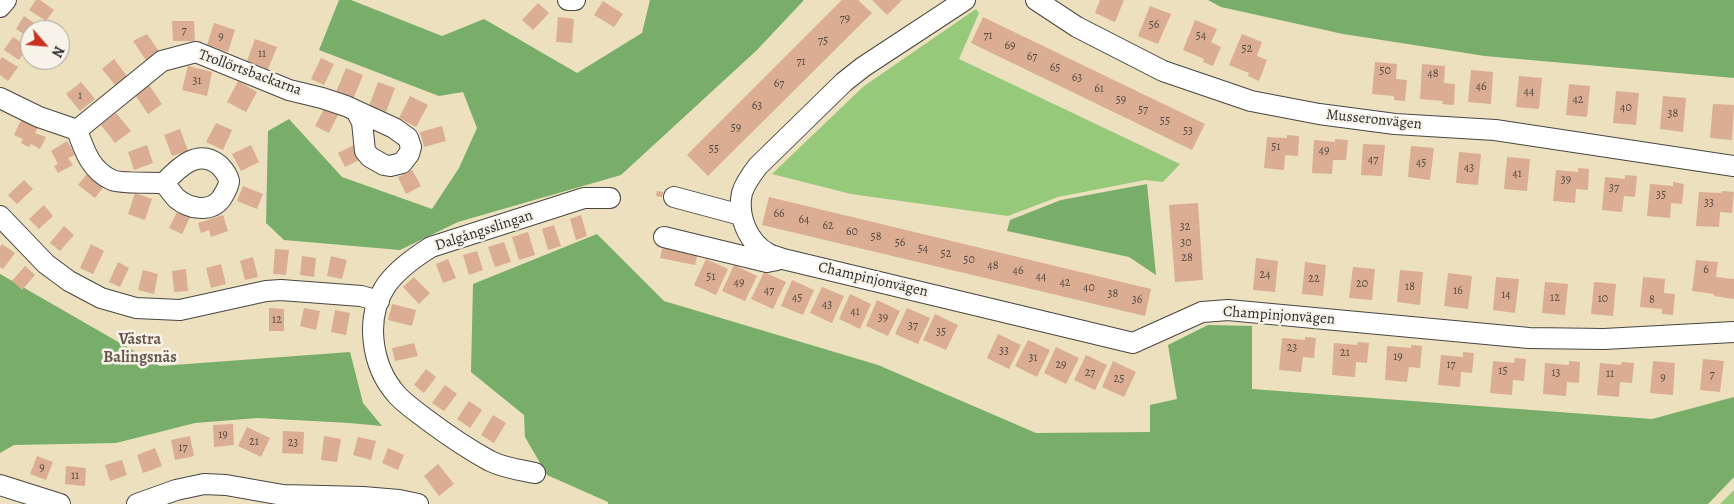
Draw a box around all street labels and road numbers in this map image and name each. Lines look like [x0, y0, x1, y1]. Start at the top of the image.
street label: Trollörtsbackarna [196, 46, 304, 100]
street label: Musseronvägen [1325, 106, 1423, 134]
street label: Dalgångsslingan [433, 207, 535, 255]
street label: Champinjonvägen [816, 259, 930, 301]
street label: Champinjonvägen [1222, 303, 1336, 329]

